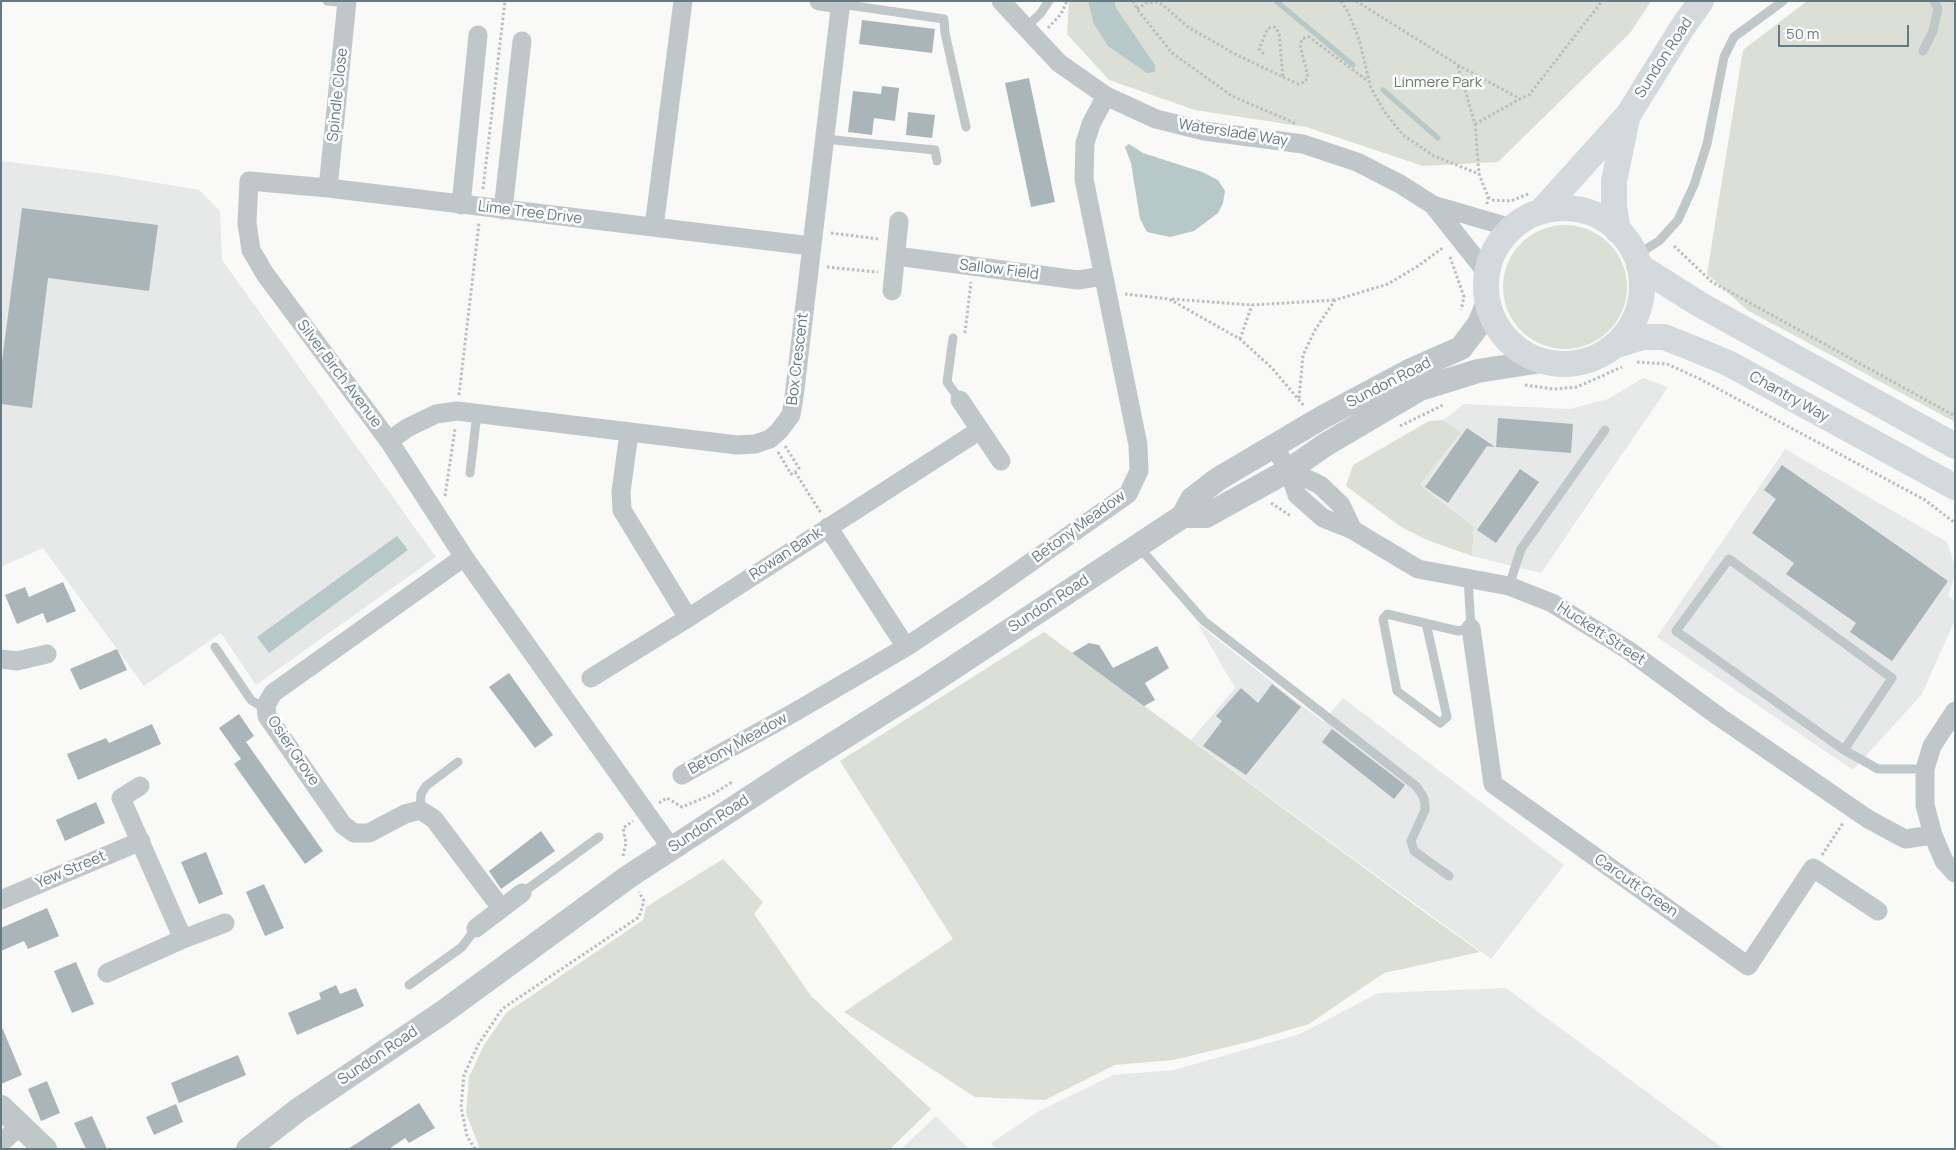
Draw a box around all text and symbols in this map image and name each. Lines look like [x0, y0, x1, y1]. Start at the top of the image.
street label: Sundon Road [1631, 14, 1697, 102]
scale bar [1781, 15, 1912, 47]
text: 50 m [1786, 23, 1820, 44]
street label: Spindle Close [324, 47, 352, 143]
park label: Linmere Park [1394, 74, 1482, 92]
street label: Waterslade Way [1177, 115, 1289, 151]
street label: Lime Tree Drive [477, 198, 583, 228]
street label: Sallow Field [958, 256, 1040, 284]
street label: Box Crescent [783, 312, 813, 406]
street label: Silver Birch Avenue [293, 317, 385, 431]
street label: Sundon Road [1344, 354, 1434, 412]
street label: Chantry Way [1746, 368, 1832, 426]
street label: Betony Meadow [1029, 487, 1129, 567]
street label: Rowan Bank [746, 524, 826, 584]
street label: Sundon Road [1005, 571, 1093, 637]
street label: Huckett Street [1553, 599, 1649, 669]
street label: Betony Meadow [685, 709, 791, 779]
street label: Osier Grove [263, 713, 323, 789]
street label: Sundon Road [665, 791, 753, 857]
street label: Yew Street [33, 847, 109, 893]
street label: Carcutt Green [1591, 851, 1681, 921]
street label: Sundon Road [335, 1023, 421, 1089]

